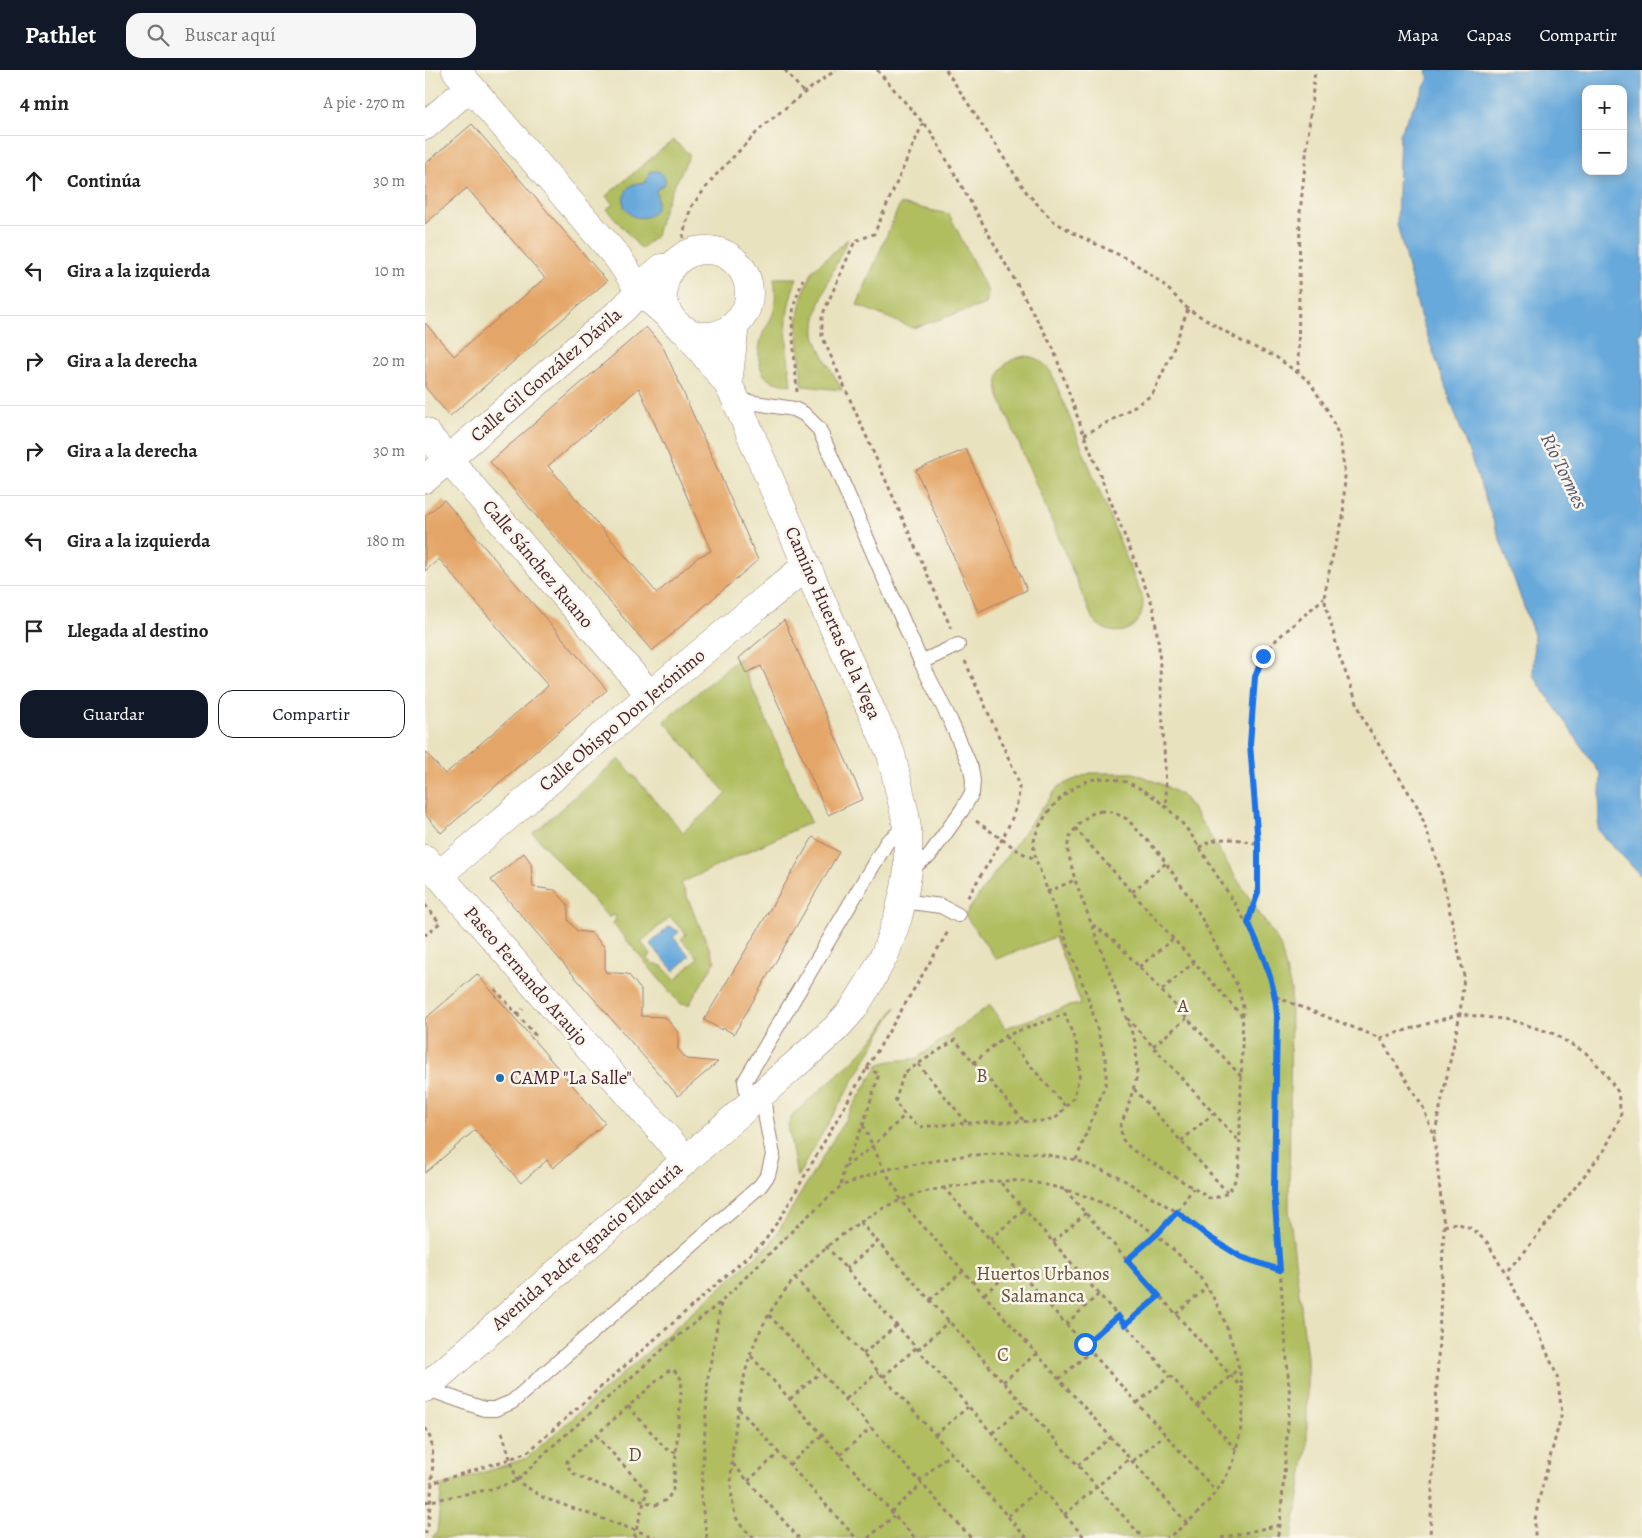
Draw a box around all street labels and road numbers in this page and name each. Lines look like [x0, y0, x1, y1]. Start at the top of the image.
street label: Calle Gil González Dávila [465, 302, 627, 448]
street label: Calle Sánchez Ruano [476, 494, 600, 634]
street label: Camino Huertas de la Vega [779, 522, 887, 724]
street label: Calle Obispo Don Jerónimo [533, 643, 711, 797]
street label: Paseo Fernando Araujo [458, 901, 594, 1051]
street label: Avenida Padre Ignacio Ellacuría [485, 1156, 688, 1337]

